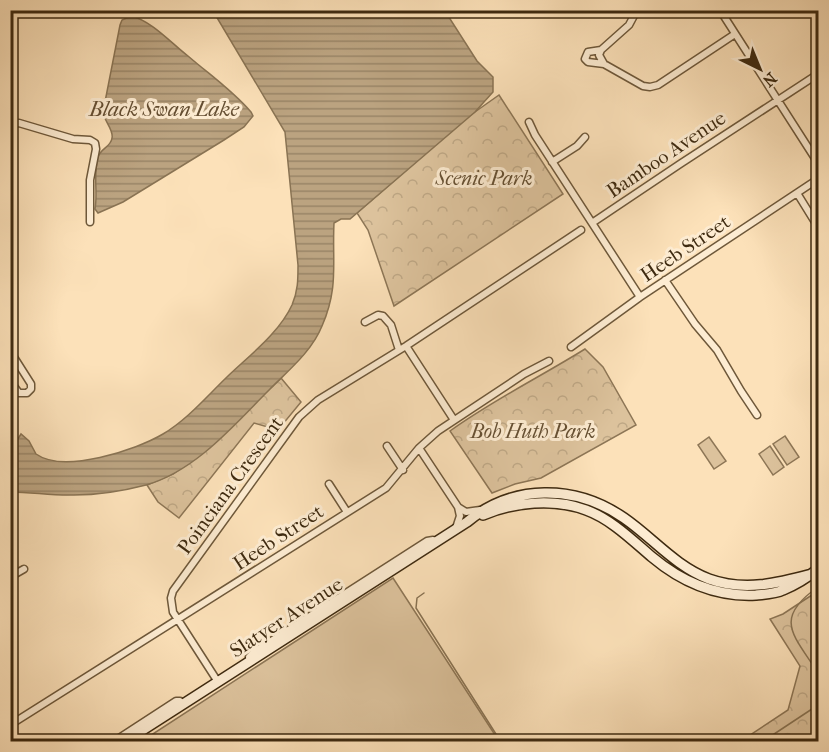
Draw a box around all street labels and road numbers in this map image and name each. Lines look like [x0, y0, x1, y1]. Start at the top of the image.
street label: Bamboo Avenue [602, 106, 730, 203]
street label: Heeb Street [636, 210, 734, 287]
street label: Poinciana Crescent [173, 412, 288, 559]
street label: Heeb Street [229, 500, 328, 575]
street label: Slatyer Avenue [226, 572, 347, 662]

